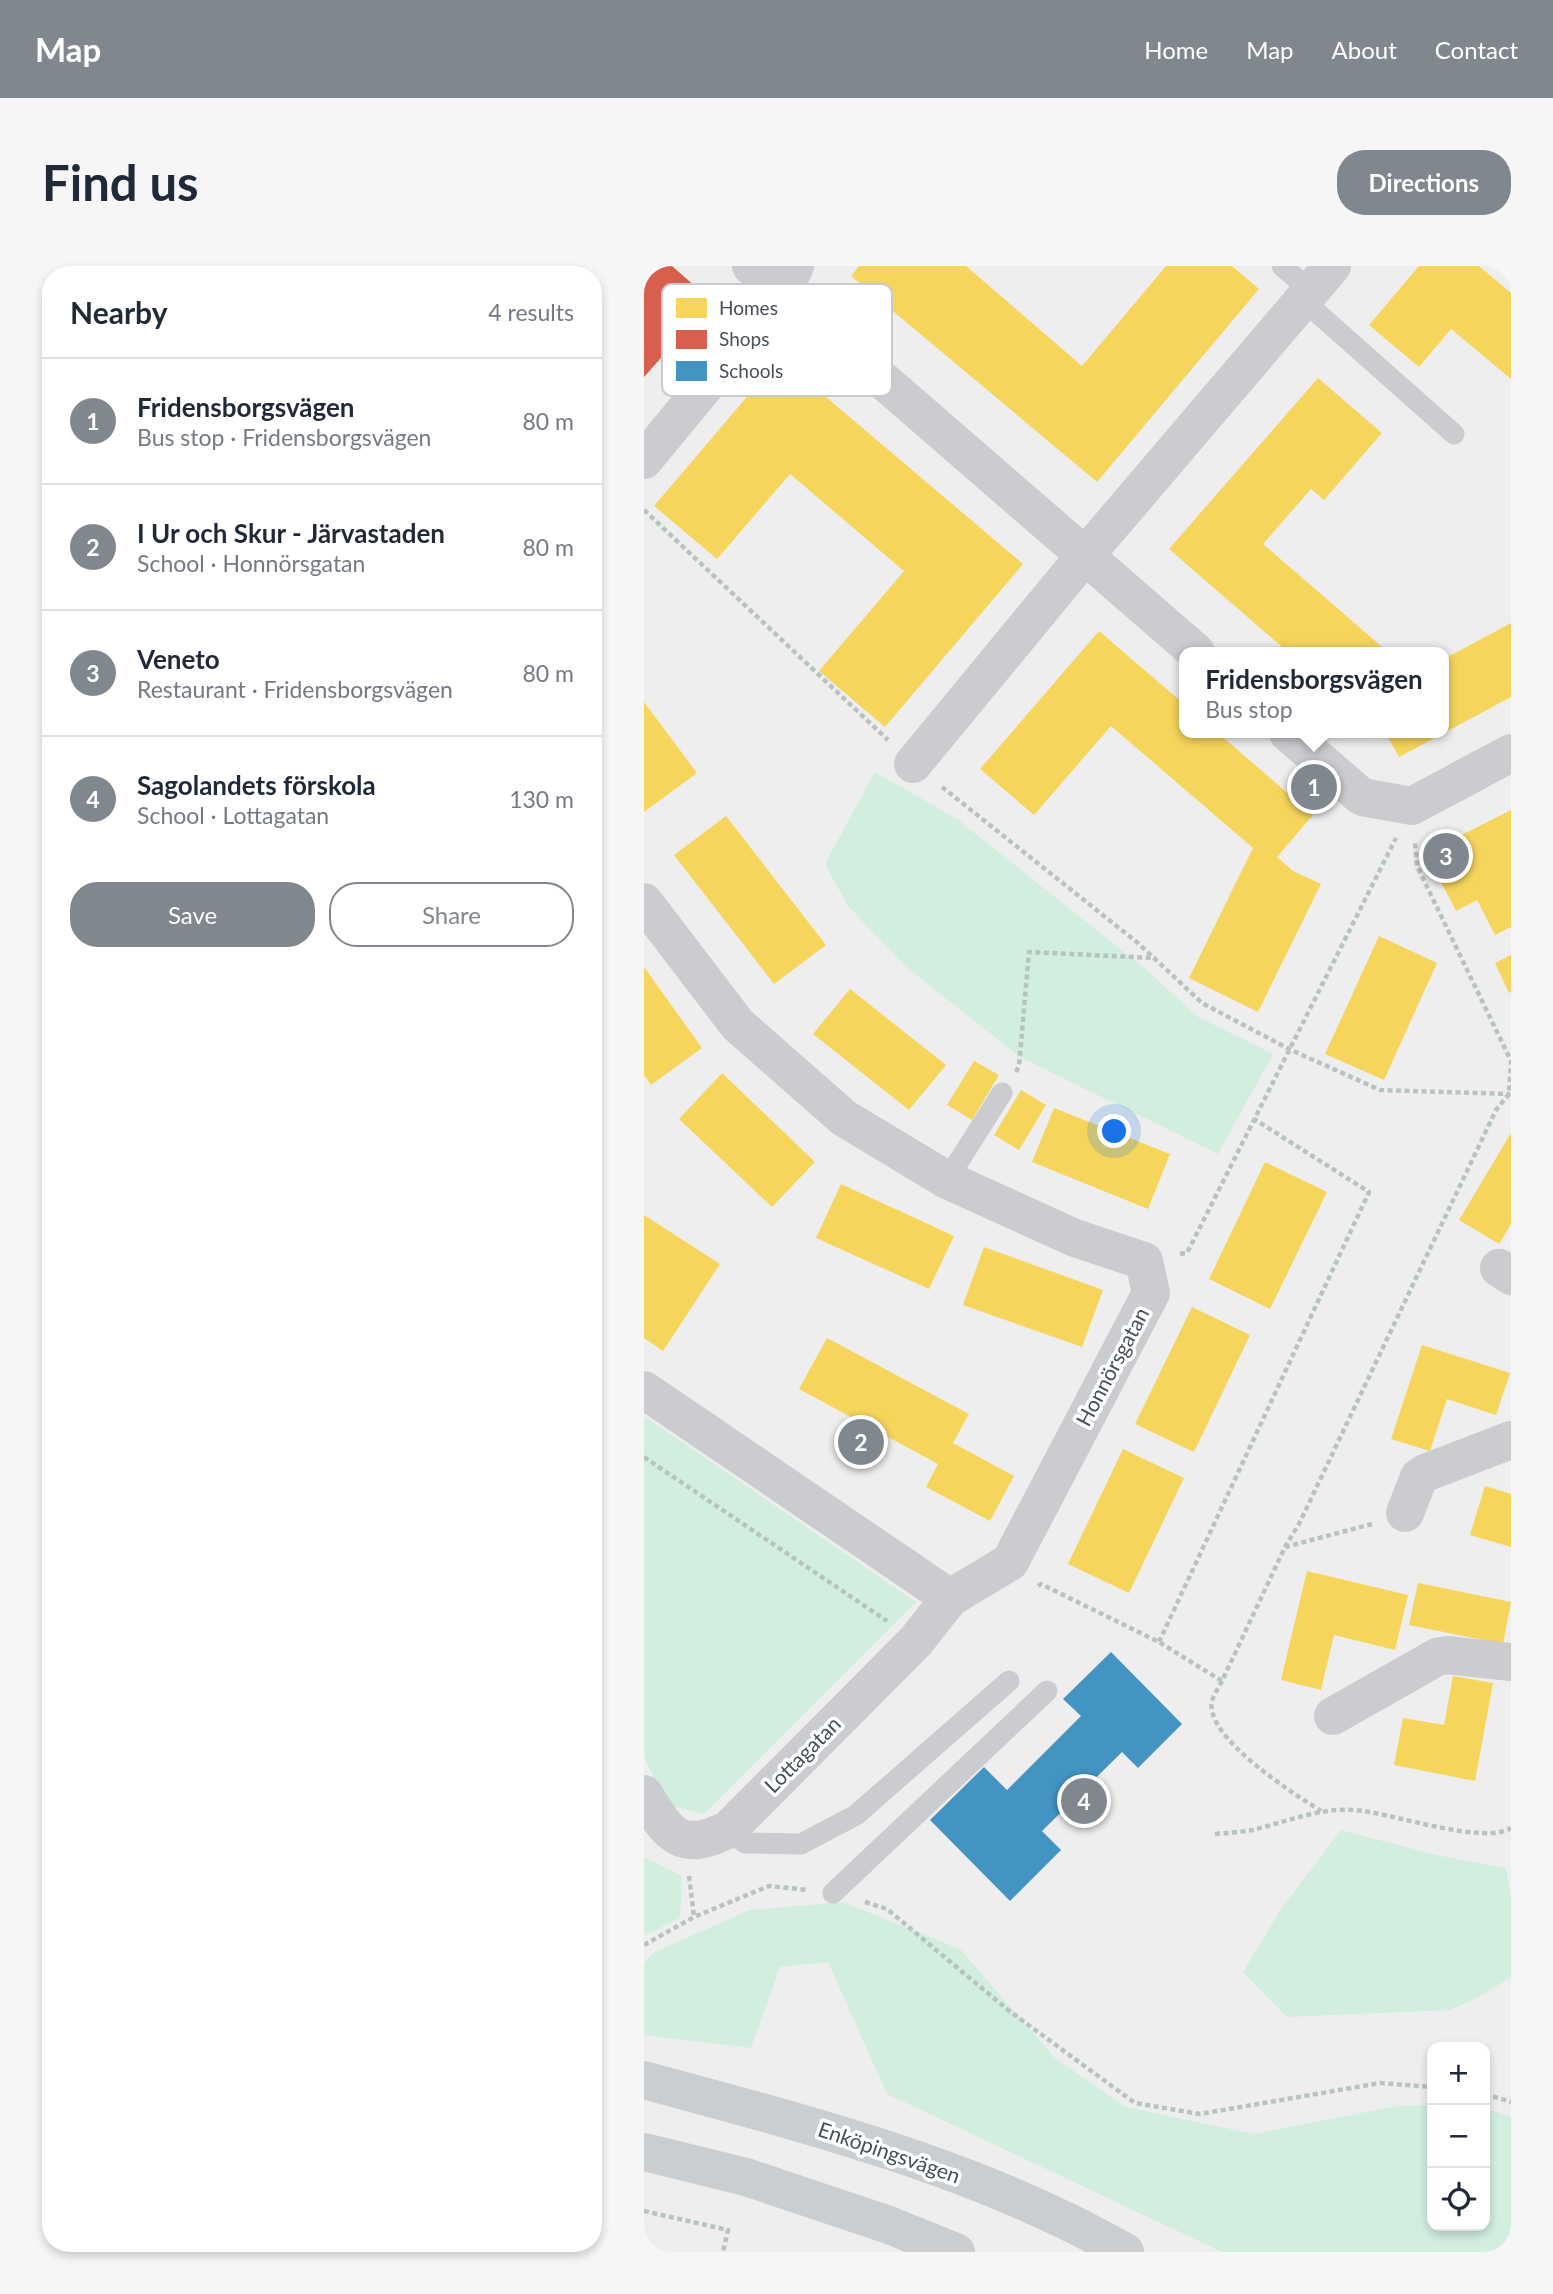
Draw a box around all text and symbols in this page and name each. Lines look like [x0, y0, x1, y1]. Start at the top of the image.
text: Map [35, 29, 101, 69]
text: Home [1144, 35, 1208, 64]
text: Map [1246, 35, 1294, 64]
text: About [1332, 35, 1397, 64]
text: Contact [1435, 35, 1518, 64]
button: Directions [1337, 150, 1511, 215]
text: Find us [42, 153, 199, 211]
legend [662, 284, 892, 396]
text: Nearby [70, 294, 168, 330]
text: Homes [719, 296, 778, 319]
text: 4 results [488, 298, 574, 326]
text: Shops [719, 327, 769, 350]
text: Schools [719, 359, 783, 382]
text: Fridensborgsvägen [137, 391, 355, 423]
text: 1 [86, 407, 100, 435]
text: 80 m [523, 407, 574, 435]
text: Bus stop · Fridensborgsvägen [137, 423, 431, 451]
text: I Ur och Skur - Järvastaden [137, 517, 445, 549]
text: 2 [86, 533, 100, 561]
text: 80 m [523, 533, 574, 561]
text: School · Honnörsgatan [137, 549, 365, 577]
text: Veneto [137, 643, 220, 675]
popup [1179, 647, 1449, 738]
text: 3 [86, 659, 100, 687]
text: 80 m [523, 659, 574, 687]
text: Fridensborgsvägen [1205, 663, 1423, 695]
text: Restaurant · Fridensborgsvägen [137, 675, 453, 703]
text: Bus stop [1205, 695, 1293, 723]
pin: 1 [1291, 761, 1337, 813]
text: Sagolandets förskola [137, 769, 376, 801]
text: 4 [86, 785, 100, 813]
text: 130 m [509, 785, 574, 813]
text: School · Lottagatan [137, 801, 329, 829]
pin: 3 [1423, 830, 1469, 882]
button: Save [70, 882, 315, 947]
button: Share [329, 882, 574, 947]
your location [1097, 1114, 1131, 1148]
street label: Honnörsgatan [1070, 1303, 1153, 1430]
pin: 2 [838, 1416, 884, 1468]
street label: Lottagatan [759, 1711, 845, 1797]
pin: 4 [1061, 1775, 1107, 1827]
map controls [1427, 2042, 1490, 2231]
button: + [1427, 2042, 1490, 2105]
button: − [1427, 2105, 1490, 2168]
street label: Enköpingsvägen [815, 2116, 964, 2188]
button: locate [1427, 2168, 1490, 2231]

